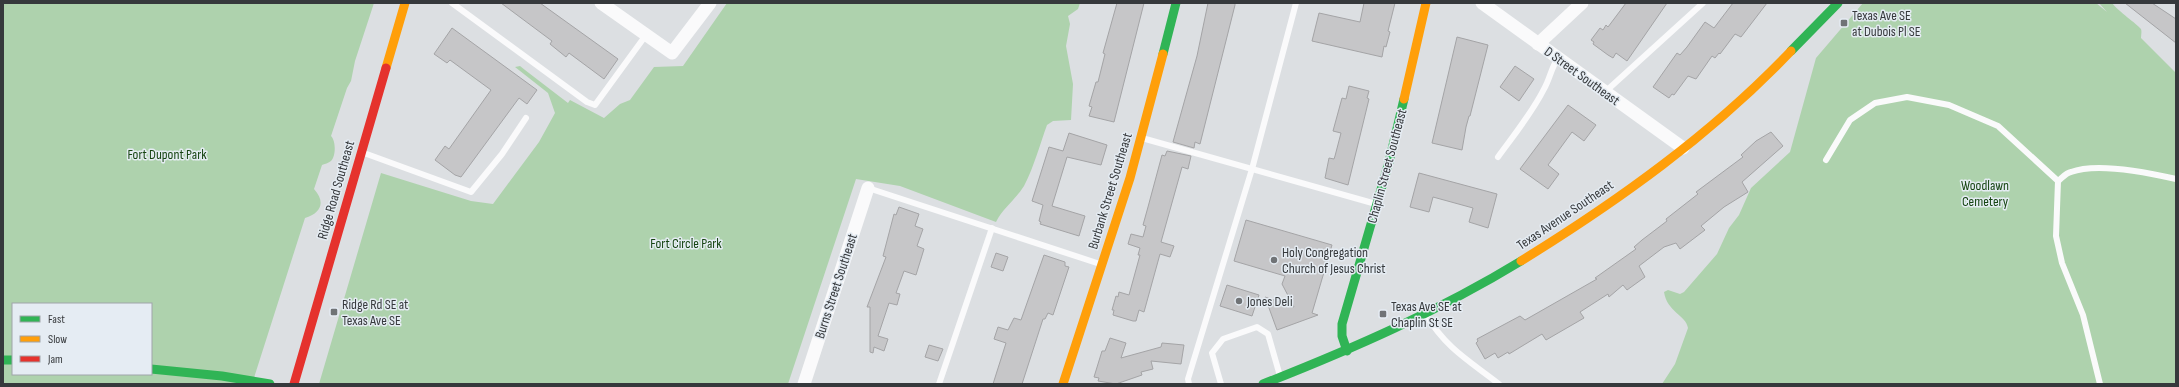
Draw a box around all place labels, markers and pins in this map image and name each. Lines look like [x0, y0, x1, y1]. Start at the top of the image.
place label: Texas Ave SE at Dubois Pl SE [1852, 7, 1921, 40]
marker: Texas Ave SE at Dubois Pl SE [1839, 18, 1849, 28]
place label: Holy Congregation Church of Jesus Christ [1282, 244, 1386, 277]
marker: Holy Congregation Church of Jesus Christ [1269, 255, 1279, 265]
place label: Jones Deli [1246, 293, 1293, 310]
place label: Ridge Rd SE at Texas Ave SE [342, 296, 408, 329]
marker: Jones Deli [1234, 296, 1244, 306]
place label: Texas Ave SE at Chaplin St SE [1391, 298, 1462, 331]
marker: Ridge Rd SE at Texas Ave SE [329, 307, 339, 317]
marker: Texas Ave SE at Chaplin St SE [1378, 309, 1388, 319]

